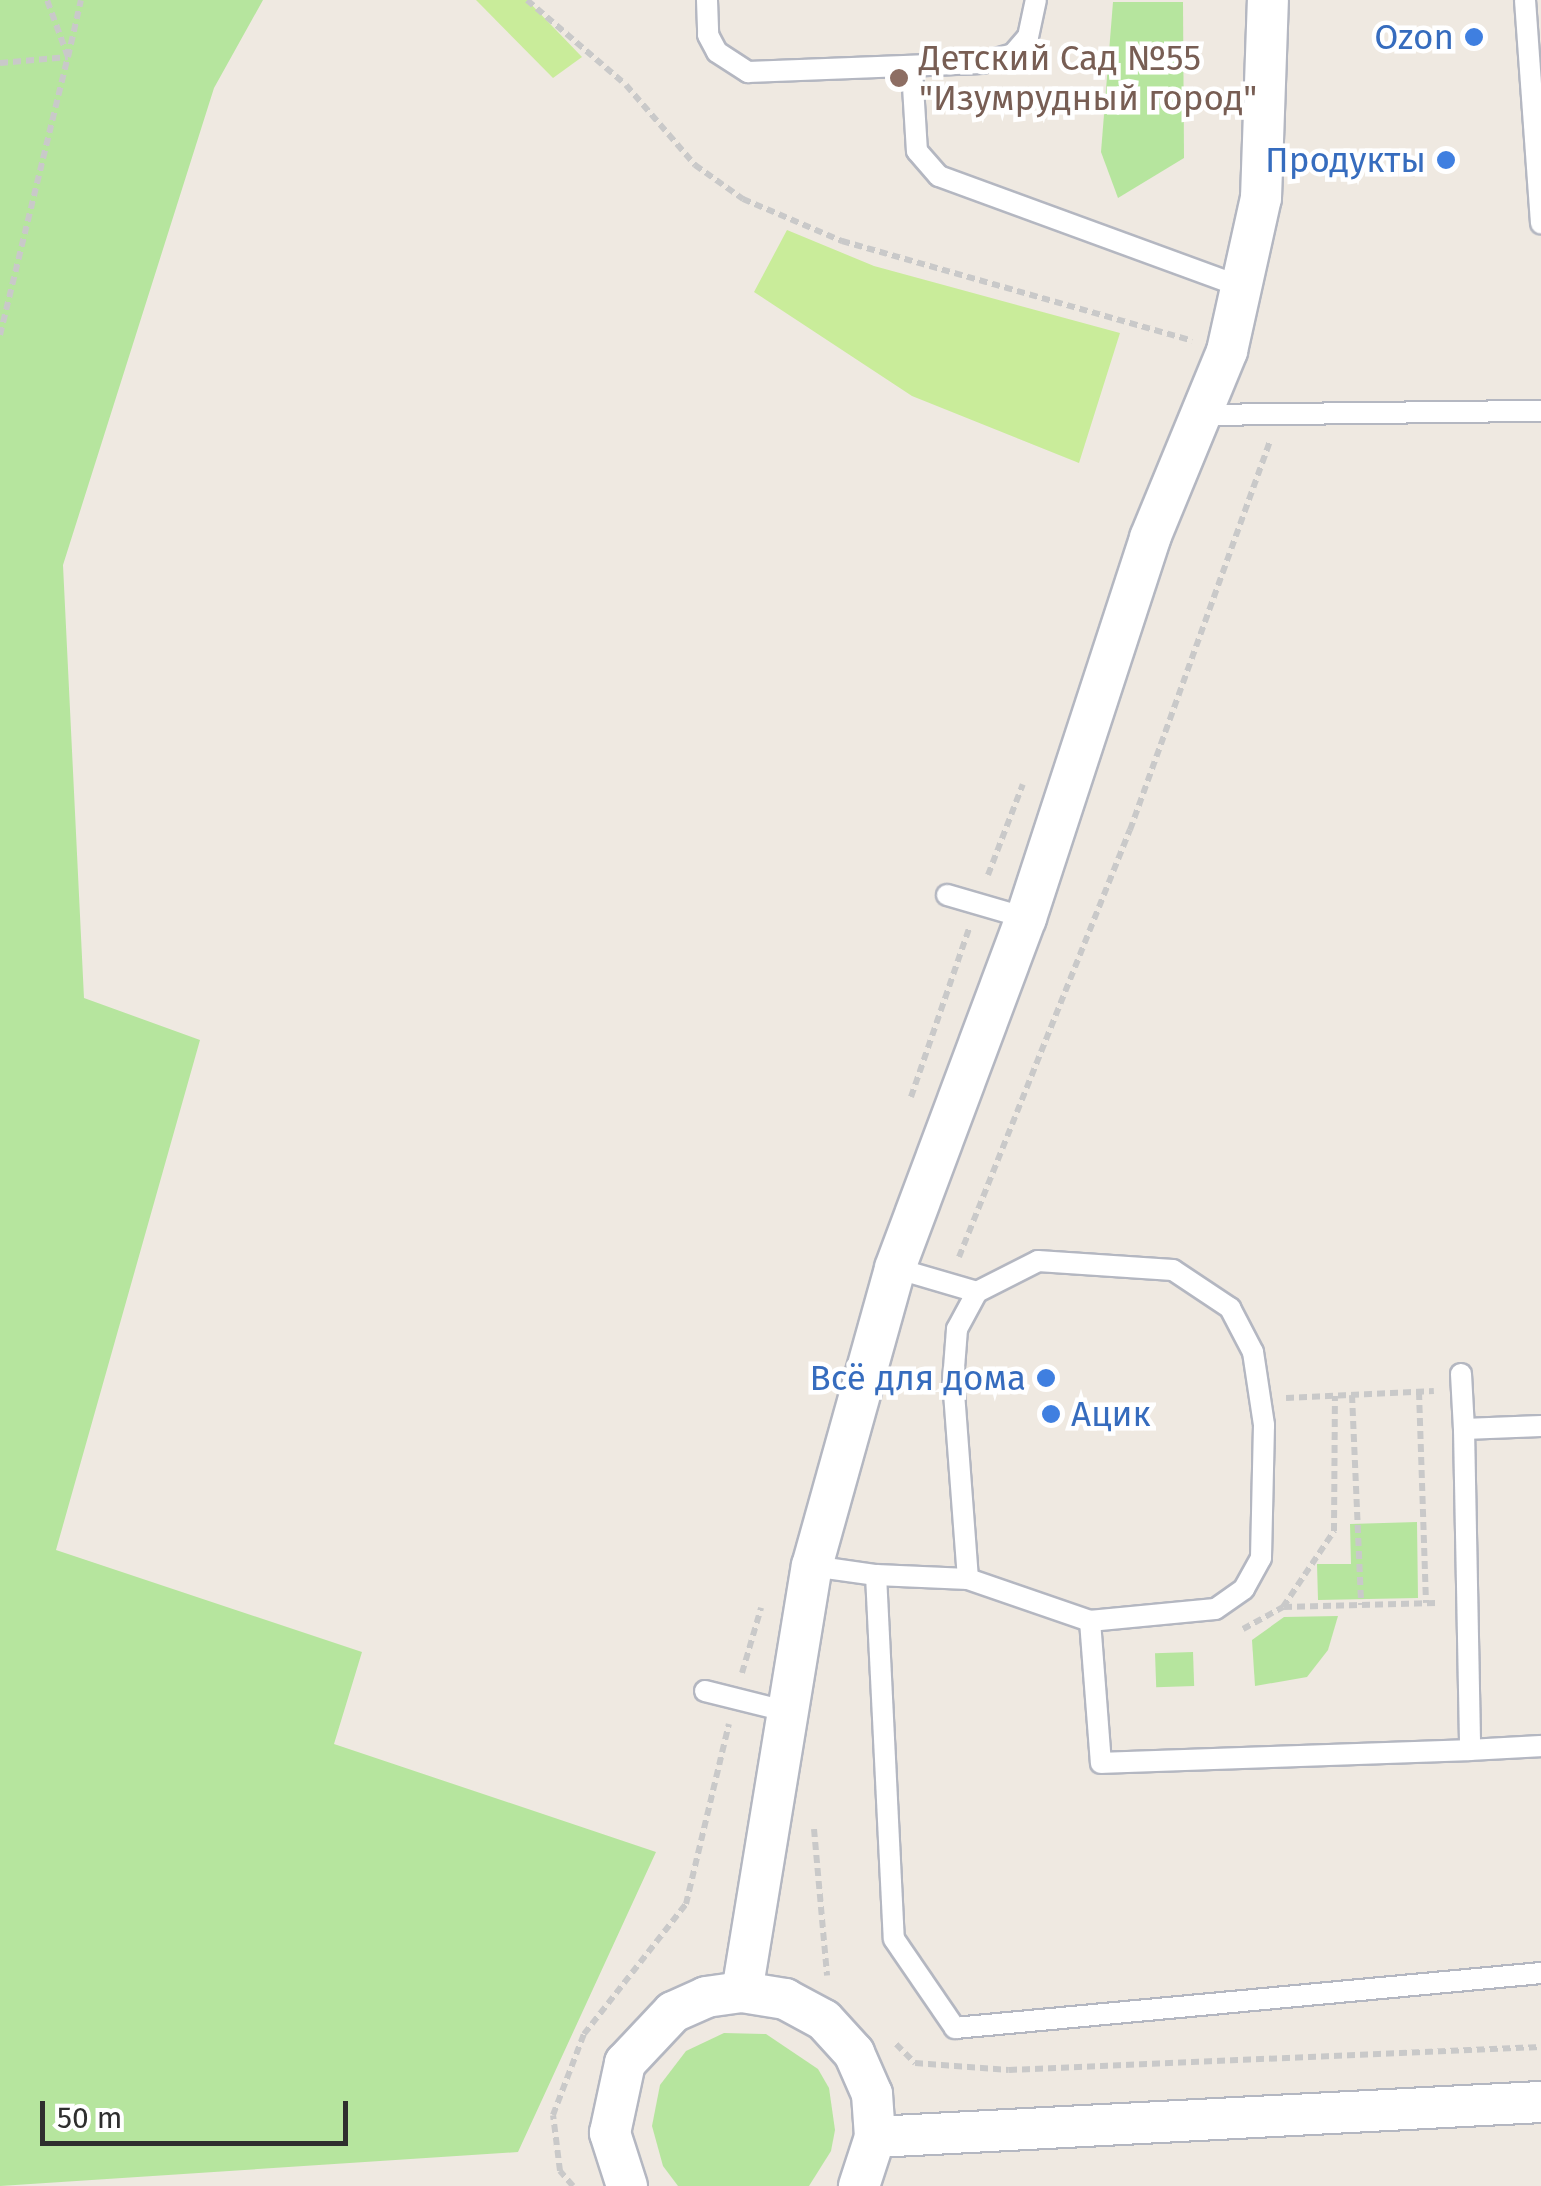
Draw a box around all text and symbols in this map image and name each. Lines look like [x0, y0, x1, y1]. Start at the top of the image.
place label: Ozon [1374, 16, 1454, 58]
marker: Ozon [1463, 26, 1485, 48]
place label: Детский Сад №55 "Изумрудный город" [919, 37, 1257, 119]
marker: Детский Сад №55 "Изумрудный город" [888, 67, 910, 89]
place label: Продукты [1265, 139, 1426, 181]
marker: Продукты [1435, 149, 1457, 171]
place label: Всё для дома [810, 1357, 1026, 1399]
marker: Всё для дома [1035, 1367, 1057, 1389]
place label: Ацик [1071, 1393, 1151, 1435]
marker: Ацик [1040, 1403, 1062, 1425]
scale bar [45, 2081, 352, 2143]
text: 50 m [57, 2100, 122, 2136]

